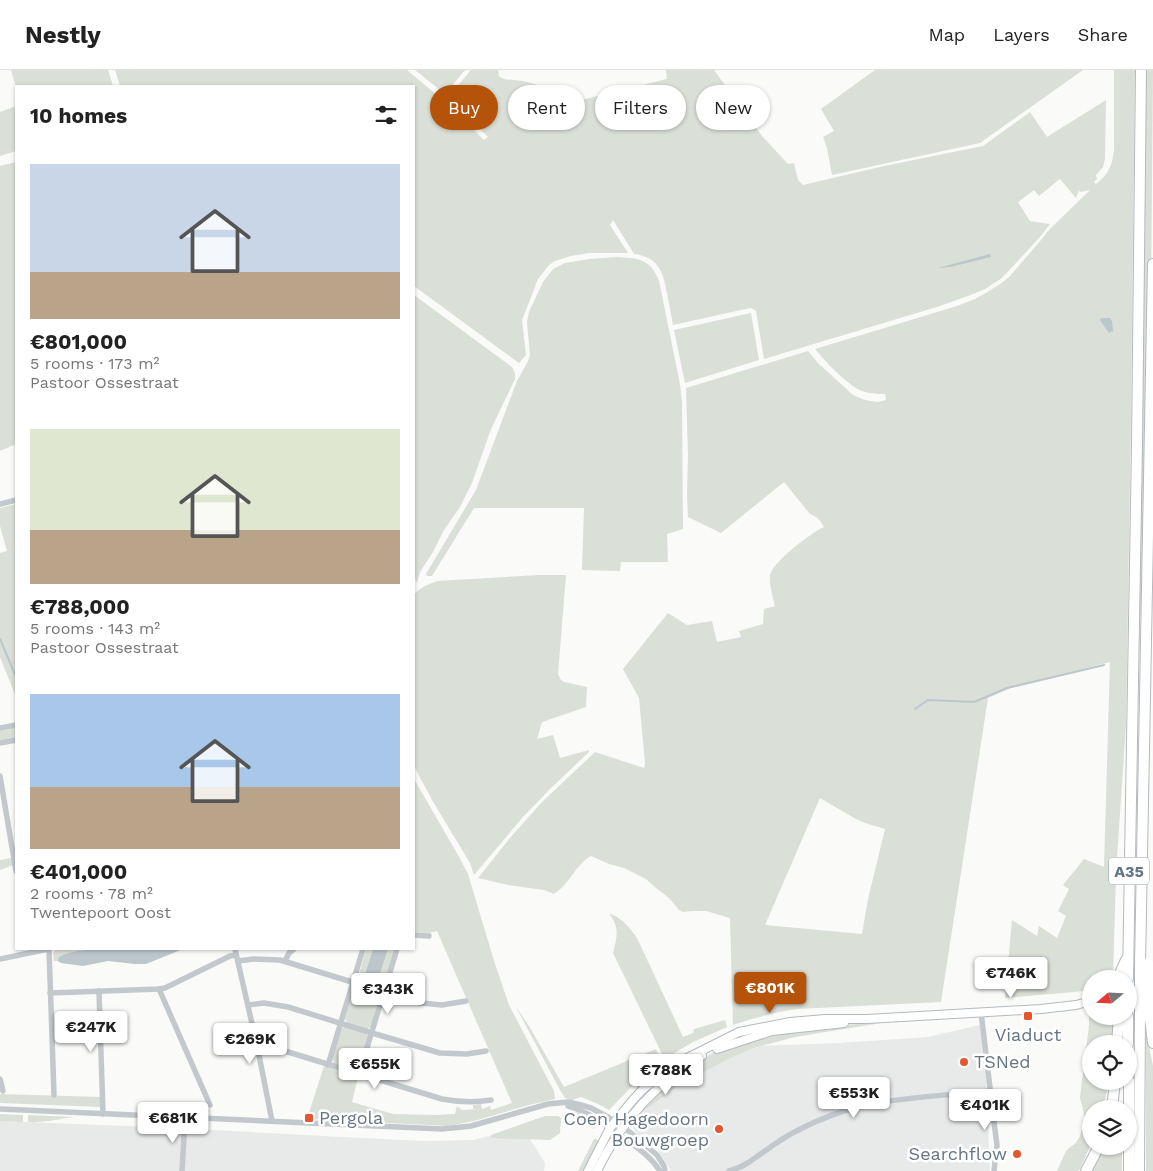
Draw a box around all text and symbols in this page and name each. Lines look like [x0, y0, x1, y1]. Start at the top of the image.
text: Nestly [25, 21, 101, 49]
text: Map [928, 24, 965, 45]
text: Layers [993, 24, 1050, 45]
text: Share [1078, 24, 1128, 45]
chip: Buy [430, 85, 498, 130]
chip: Rent [508, 85, 585, 130]
chip: Filters [595, 85, 686, 130]
chip: New [696, 85, 770, 130]
icon: filters [372, 101, 400, 129]
text: 10 homes [30, 103, 127, 128]
icon: home [170, 196, 260, 286]
text: €801,000 [30, 329, 127, 354]
text: 5 rooms · 173 m² [30, 354, 159, 373]
text: Pastoor Ossestraat [30, 373, 179, 392]
icon: home [170, 461, 260, 551]
text: €788,000 [30, 594, 130, 619]
text: 5 rooms · 143 m² [30, 619, 160, 638]
text: Pastoor Ossestraat [30, 638, 179, 657]
icon: home [170, 726, 260, 816]
road number: A35 [1109, 858, 1149, 884]
text: €401,000 [30, 859, 127, 884]
text: 2 rooms · 78 m² [30, 884, 153, 903]
text: Twentepoort Oost [30, 903, 171, 922]
pin: €746K [976, 956, 1046, 999]
text: €746K [986, 963, 1036, 982]
north arrow [1082, 970, 1138, 1025]
map controls [1082, 970, 1137, 1155]
pin: €343K [353, 972, 423, 1015]
pin: €801K [735, 972, 805, 1014]
text: €801K [745, 978, 795, 997]
text: €343K [362, 979, 414, 998]
pin: €247K [56, 1010, 126, 1053]
marker: Viaduct [1022, 1010, 1034, 1022]
text: €247K [66, 1017, 116, 1036]
pin: €269K [215, 1022, 285, 1065]
place label: Viaduct [995, 1024, 1062, 1045]
text: €269K [224, 1029, 276, 1048]
button: locate [1082, 1035, 1137, 1090]
pin: €655K [340, 1048, 410, 1090]
place label: TSNed [974, 1051, 1031, 1072]
text: €655K [350, 1054, 400, 1073]
pin: €788K [631, 1054, 701, 1096]
marker: TSNed [958, 1056, 970, 1068]
text: €788K [640, 1060, 692, 1079]
pin: €553K [819, 1076, 889, 1119]
text: €553K [829, 1083, 879, 1102]
pin: €401K [950, 1088, 1020, 1131]
text: €401K [960, 1095, 1010, 1114]
button: layers [1082, 1100, 1137, 1155]
pin: €681K [138, 1102, 208, 1144]
place label: Pergola [319, 1107, 383, 1128]
text: €681K [148, 1108, 198, 1127]
place label: Coen Hagedoorn Bouwgroep [564, 1108, 709, 1150]
marker: Pergola [303, 1112, 315, 1124]
marker: Coen Hagedoorn Bouwgroep [713, 1123, 725, 1135]
place label: Searchflow [909, 1143, 1007, 1164]
marker: Searchflow [1011, 1148, 1023, 1160]

